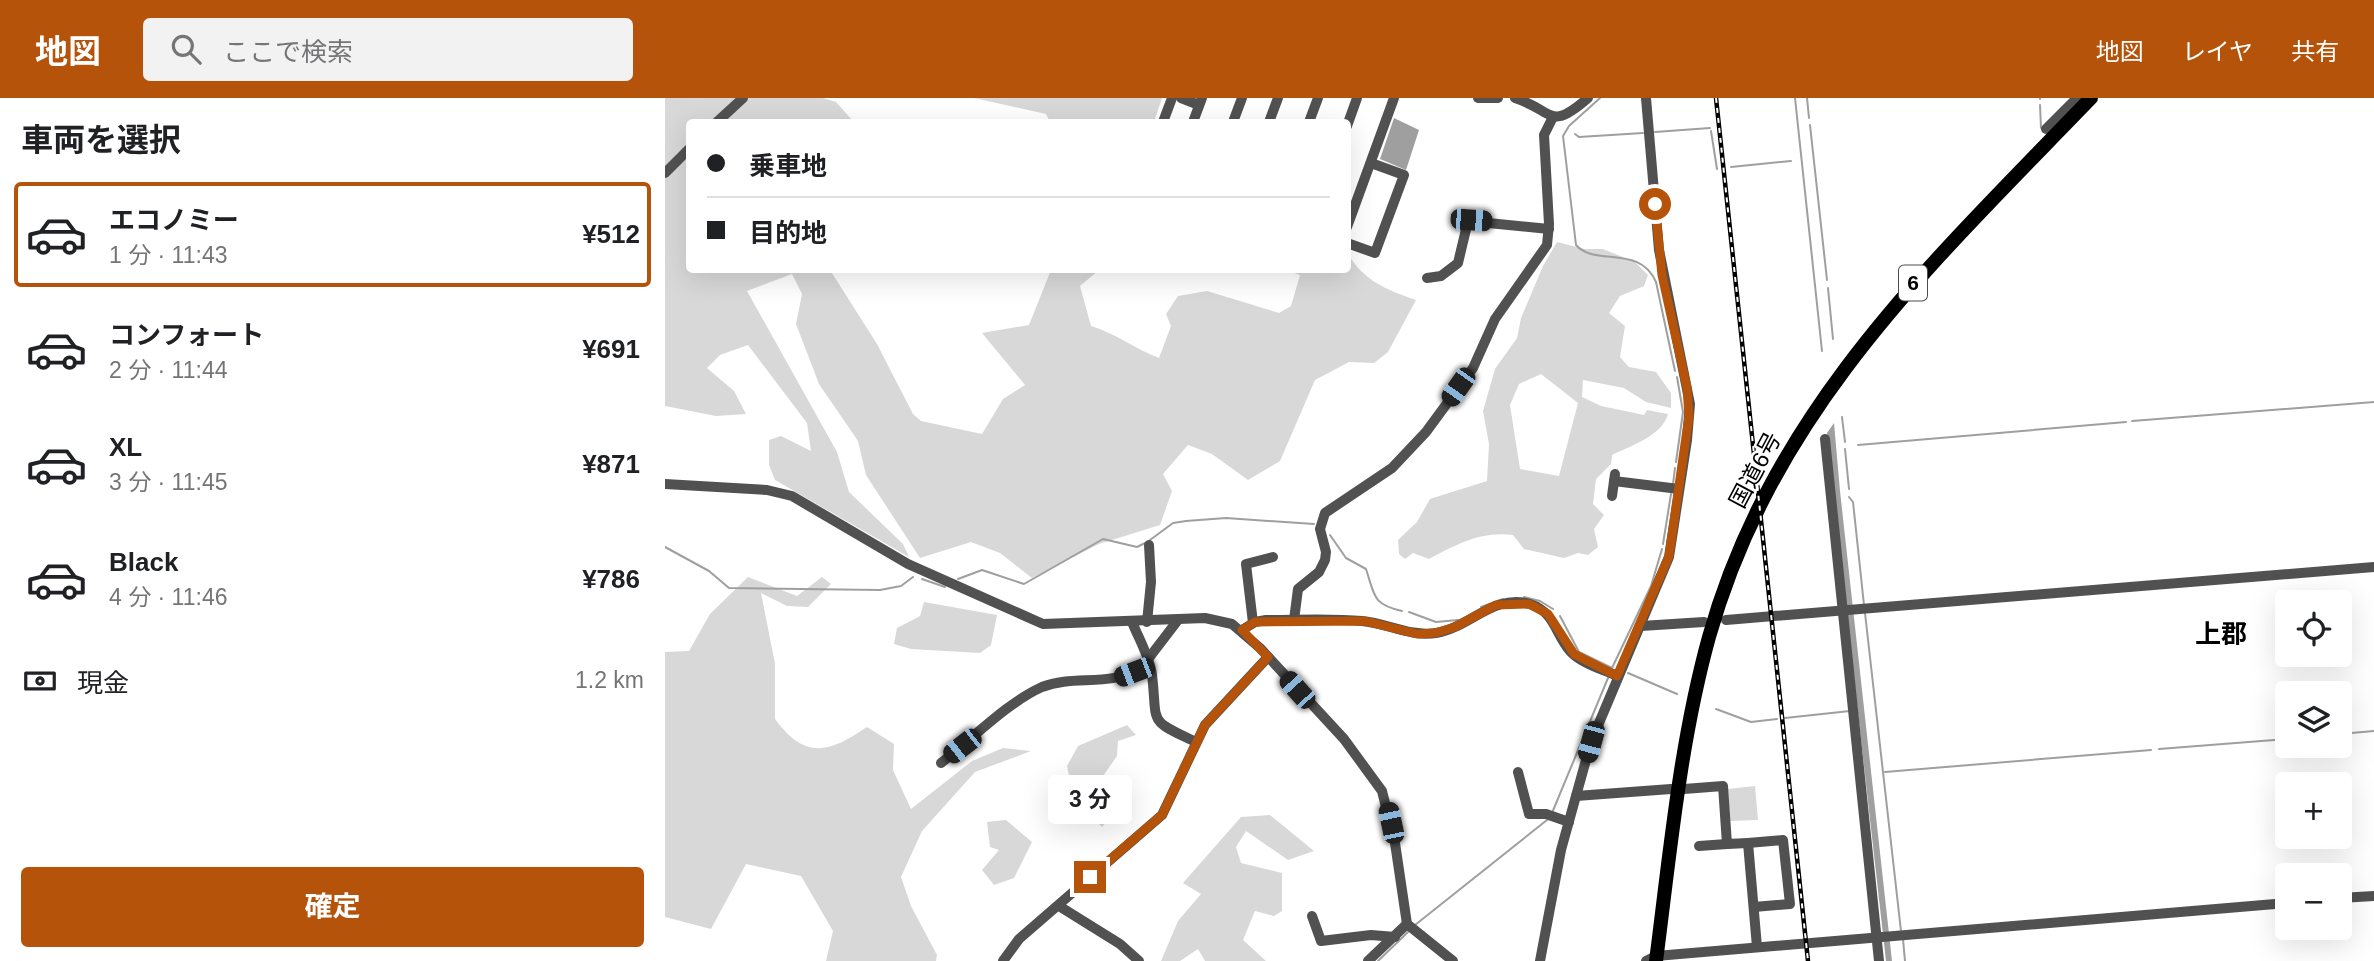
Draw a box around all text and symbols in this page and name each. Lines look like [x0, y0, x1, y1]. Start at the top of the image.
search box [143, 18, 633, 81]
icon: search [167, 30, 205, 68]
text: 地図 [35, 33, 101, 70]
text: ここで検索 [223, 37, 353, 67]
text: 地図 [2096, 38, 2144, 65]
text: レイヤ [2182, 38, 2253, 65]
text: 共有 [2291, 38, 2339, 65]
text: 車両を選択 [21, 122, 181, 158]
text: 乗車地 [749, 151, 827, 181]
route start [1639, 188, 1671, 220]
icon: car [25, 203, 88, 266]
text: エコノミー [109, 205, 239, 235]
car [1450, 208, 1493, 232]
text: 目的地 [749, 218, 827, 248]
text: ¥512 [582, 219, 640, 249]
text: 1 分 · 11:43 [109, 242, 227, 268]
road number: 6 [1899, 266, 1927, 300]
icon: car [25, 318, 88, 381]
text: コンフォート [109, 320, 264, 350]
text: ¥691 [582, 334, 640, 364]
text: 2 分 · 11:44 [109, 357, 227, 383]
car [1438, 364, 1479, 410]
street label: 国道6号 [1724, 428, 1786, 512]
text: XL [109, 432, 142, 462]
icon: car [25, 433, 88, 496]
text: ¥871 [582, 449, 640, 479]
text: 3 分 · 11:45 [109, 469, 227, 495]
text: Black [109, 547, 178, 577]
icon: car [25, 548, 88, 611]
text: ¥786 [582, 564, 640, 594]
text: 4 分 · 11:46 [109, 584, 227, 610]
map controls [2275, 590, 2352, 940]
button: locate [2275, 590, 2352, 667]
district label: 上郡 [2195, 619, 2247, 649]
car [1111, 655, 1158, 689]
icon: cash [21, 662, 59, 700]
text: 1.2 km [575, 667, 644, 693]
car [1276, 667, 1319, 713]
text: 現金 [77, 668, 129, 698]
button: layers [2275, 681, 2352, 758]
car [1576, 719, 1607, 765]
car [939, 725, 986, 767]
button: + [2275, 772, 2352, 849]
callout: 3 分 [1048, 776, 1132, 824]
text: 3 分 [1069, 786, 1111, 812]
car [1377, 800, 1406, 846]
route end [1074, 861, 1106, 893]
button: − [2275, 863, 2352, 940]
button: 確定 [21, 867, 644, 947]

